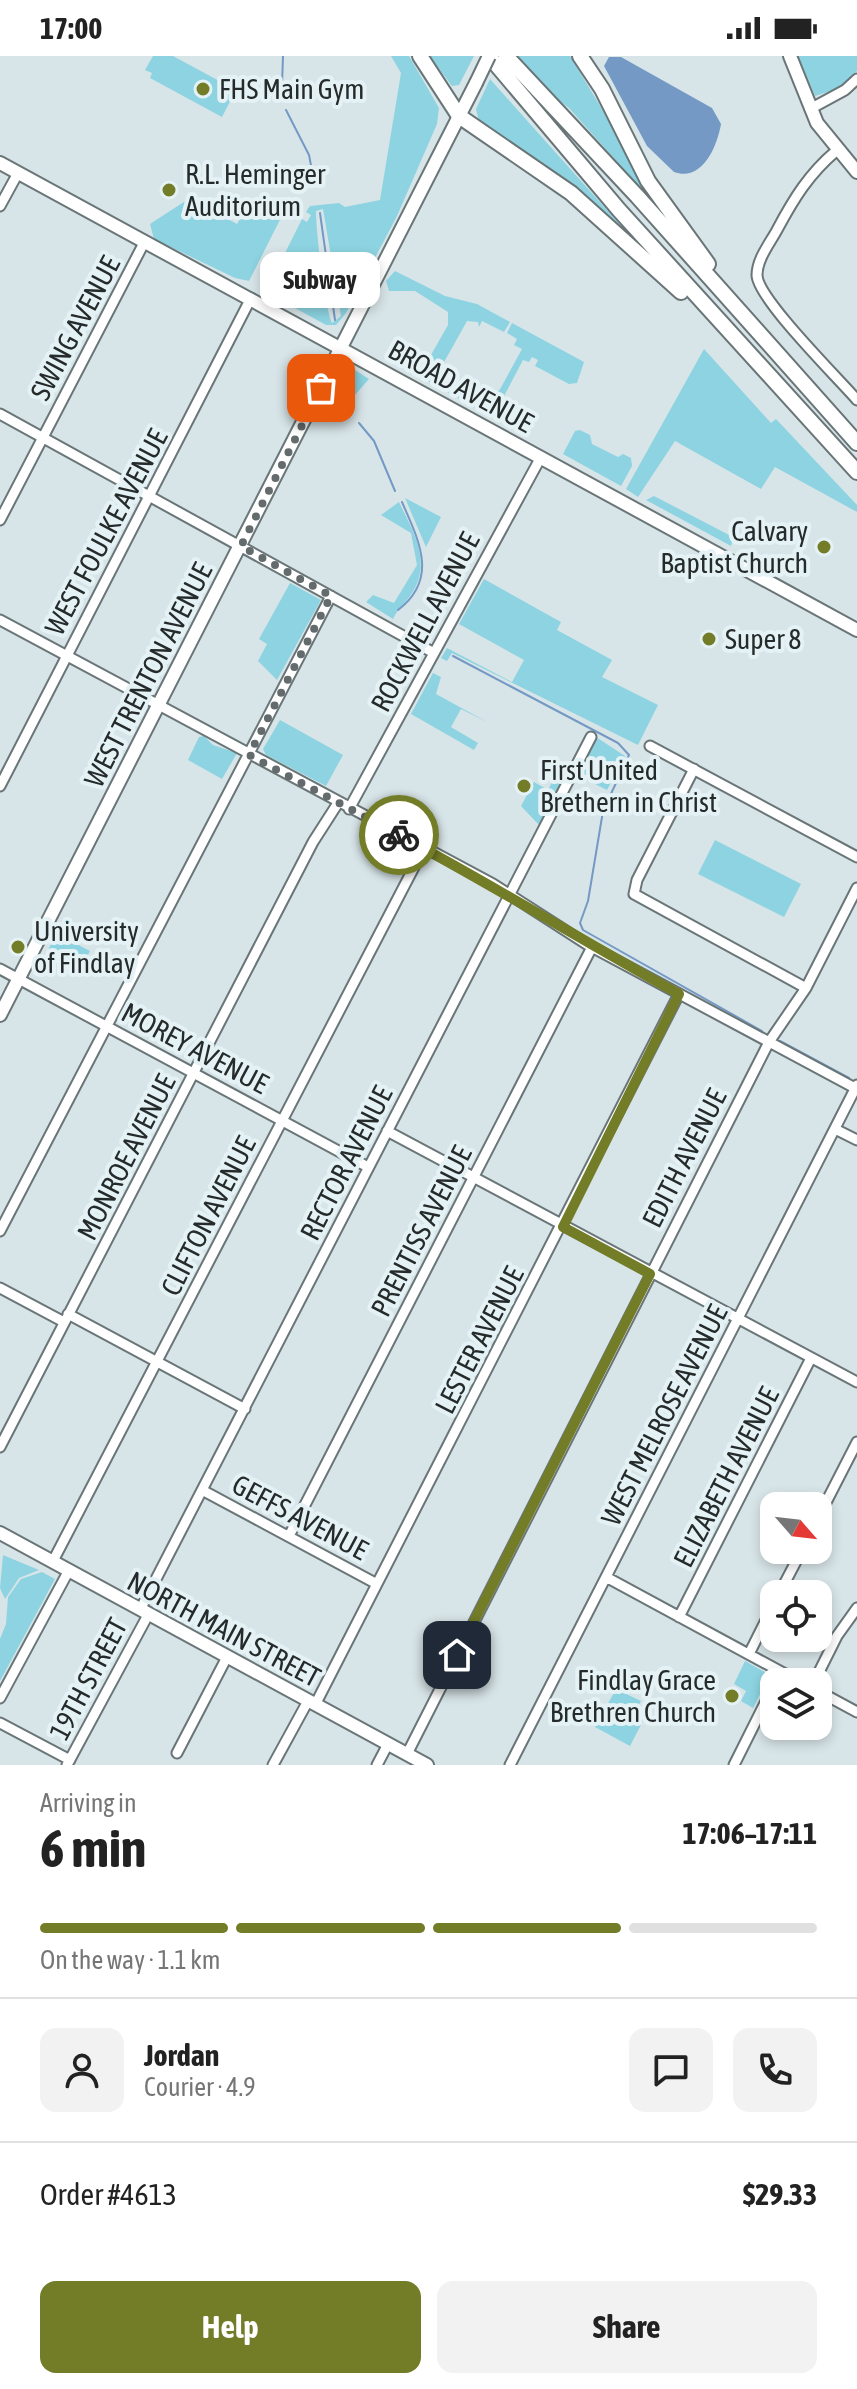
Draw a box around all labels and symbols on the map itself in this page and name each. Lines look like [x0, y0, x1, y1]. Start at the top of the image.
place label: FHS Main Gym [219, 73, 364, 105]
marker: FHS Main Gym [194, 80, 212, 98]
place label: R.L. Heminger Auditorium [185, 158, 326, 222]
marker: R.L. Heminger Auditorium [160, 181, 178, 199]
street label: SWING AVENUE [24, 251, 126, 405]
callout: Subway [261, 252, 381, 308]
street label: BROAD AVENUE [383, 333, 539, 439]
pin [287, 354, 355, 422]
street label: WEST FOULKE AVENUE [38, 424, 174, 640]
place label: Calvary Baptist Church [660, 515, 808, 579]
street label: ROCKWELL AVENUE [364, 527, 486, 717]
marker: Calvary Baptist Church [815, 538, 833, 556]
street label: WEST TRENTON AVENUE [78, 558, 218, 792]
place label: Super 8 [725, 623, 802, 655]
marker: Super 8 [700, 630, 718, 648]
place label: First United Brethern in Christ [540, 754, 717, 818]
marker: First United Brethern in Christ [515, 777, 533, 795]
courier [359, 795, 439, 875]
place label: University of Findlay [34, 915, 139, 979]
marker: University of Findlay [9, 938, 27, 956]
street label: MOREY AVENUE [116, 996, 274, 1100]
street label: MONROE AVENUE [71, 1069, 181, 1245]
street label: RECTOR AVENUE [294, 1081, 398, 1245]
street label: EDITH AVENUE [635, 1083, 733, 1233]
street label: CLIFTON AVENUE [154, 1131, 262, 1301]
street label: PRENTISS AVENUE [364, 1140, 478, 1321]
street label: LESTER AVENUE [428, 1261, 530, 1419]
street label: WEST MELROSE AVENUE [595, 1299, 733, 1531]
street label: ELIZABETH AVENUE [667, 1382, 785, 1572]
street label: GEFFS AVENUE [227, 1468, 373, 1566]
north arrow [760, 1492, 832, 1564]
street label: NORTH MAIN STREET [122, 1565, 326, 1693]
street label: 19TH STREET [43, 1613, 133, 1745]
pin [423, 1621, 491, 1689]
place label: Findlay Grace Brethren Church [550, 1664, 716, 1728]
marker: Findlay Grace Brethren Church [723, 1687, 741, 1705]

